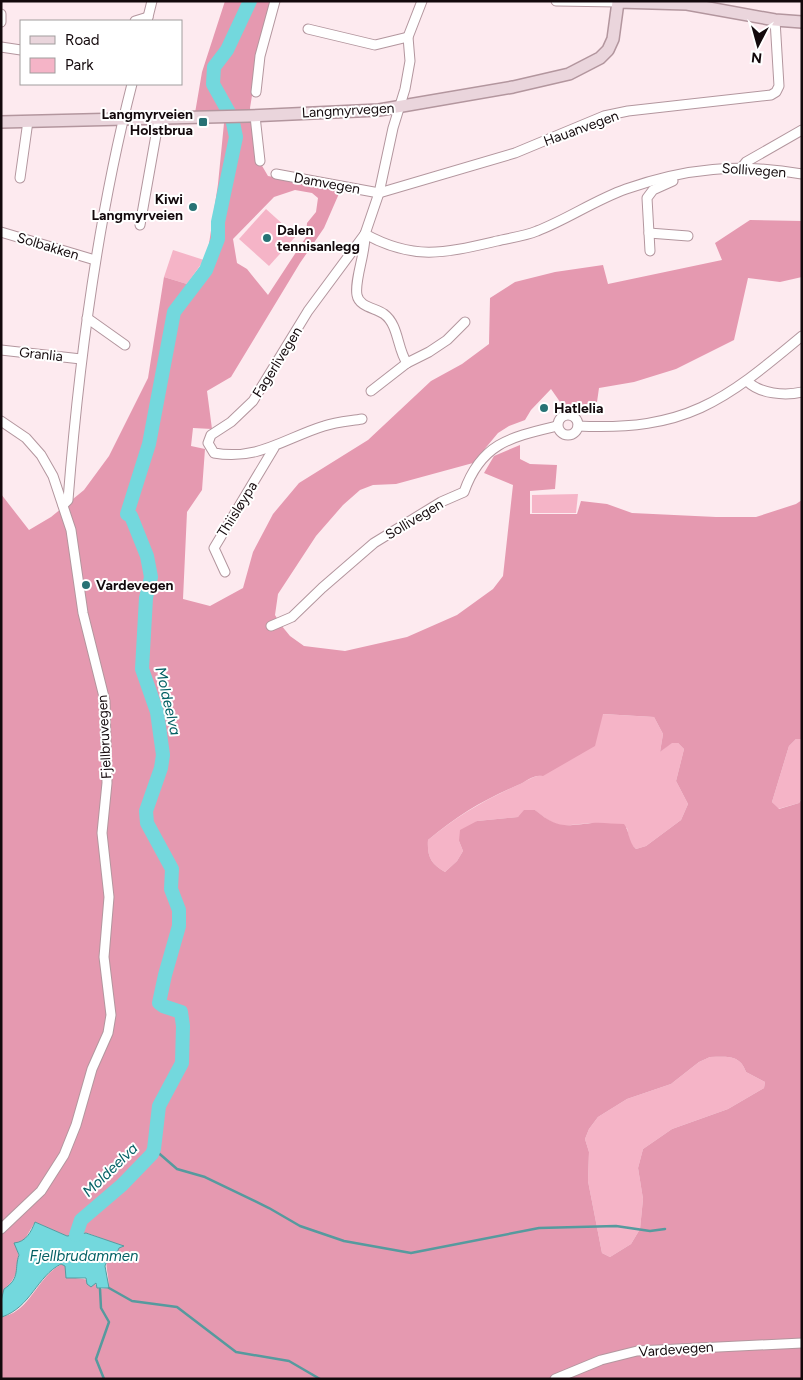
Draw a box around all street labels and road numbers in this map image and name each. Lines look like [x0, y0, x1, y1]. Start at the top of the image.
street label: Langmyrvegen [301, 100, 395, 121]
street label: Hauanvegen [541, 107, 621, 150]
street label: Sollivegen [721, 160, 787, 181]
street label: Damvegen [292, 169, 362, 198]
street label: Solbakken [15, 229, 81, 264]
street label: Fagerlivegen [249, 324, 306, 401]
street label: Granlia [18, 344, 64, 365]
street label: Thiisløypa [214, 478, 261, 540]
street label: Sollivegen [382, 495, 446, 543]
street label: Fjellbruvegen [94, 694, 115, 780]
street label: Vardevegen [638, 1338, 714, 1361]

